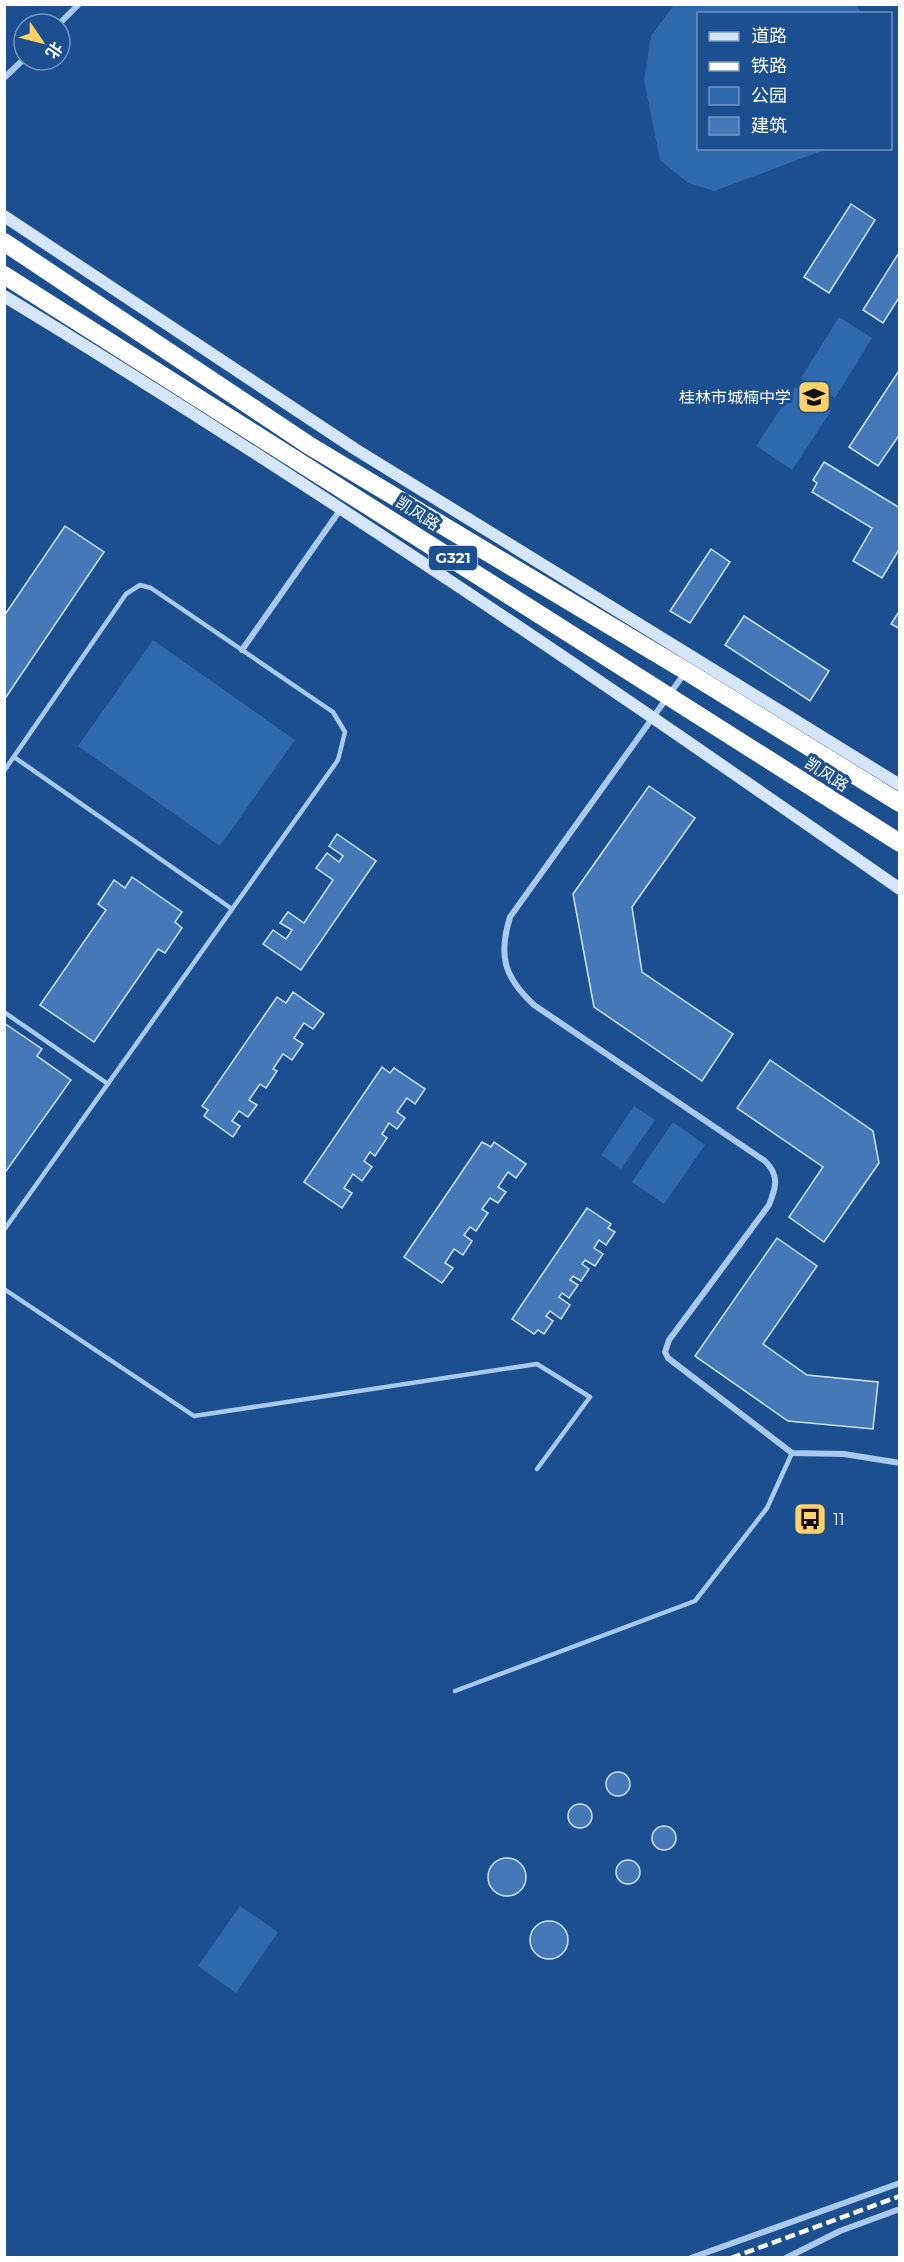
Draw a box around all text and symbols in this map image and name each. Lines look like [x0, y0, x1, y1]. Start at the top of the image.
north arrow [12, 12, 72, 72]
legend [697, 12, 892, 150]
text: 道路 [751, 25, 787, 47]
text: 北 [42, 38, 66, 62]
text: 铁路 [751, 55, 787, 77]
text: 公园 [751, 85, 787, 107]
text: 建筑 [751, 115, 787, 137]
school or university icon: 桂林市城楠中学 [796, 379, 832, 415]
place label: 桂林市城楠中学 [679, 388, 791, 407]
street label: 凯风路 [392, 492, 443, 534]
road number: G321 [429, 546, 477, 570]
street label: 凯风路 [801, 753, 852, 795]
bus stop icon: 11 [792, 1501, 828, 1537]
place label: 11 [833, 1510, 845, 1529]

